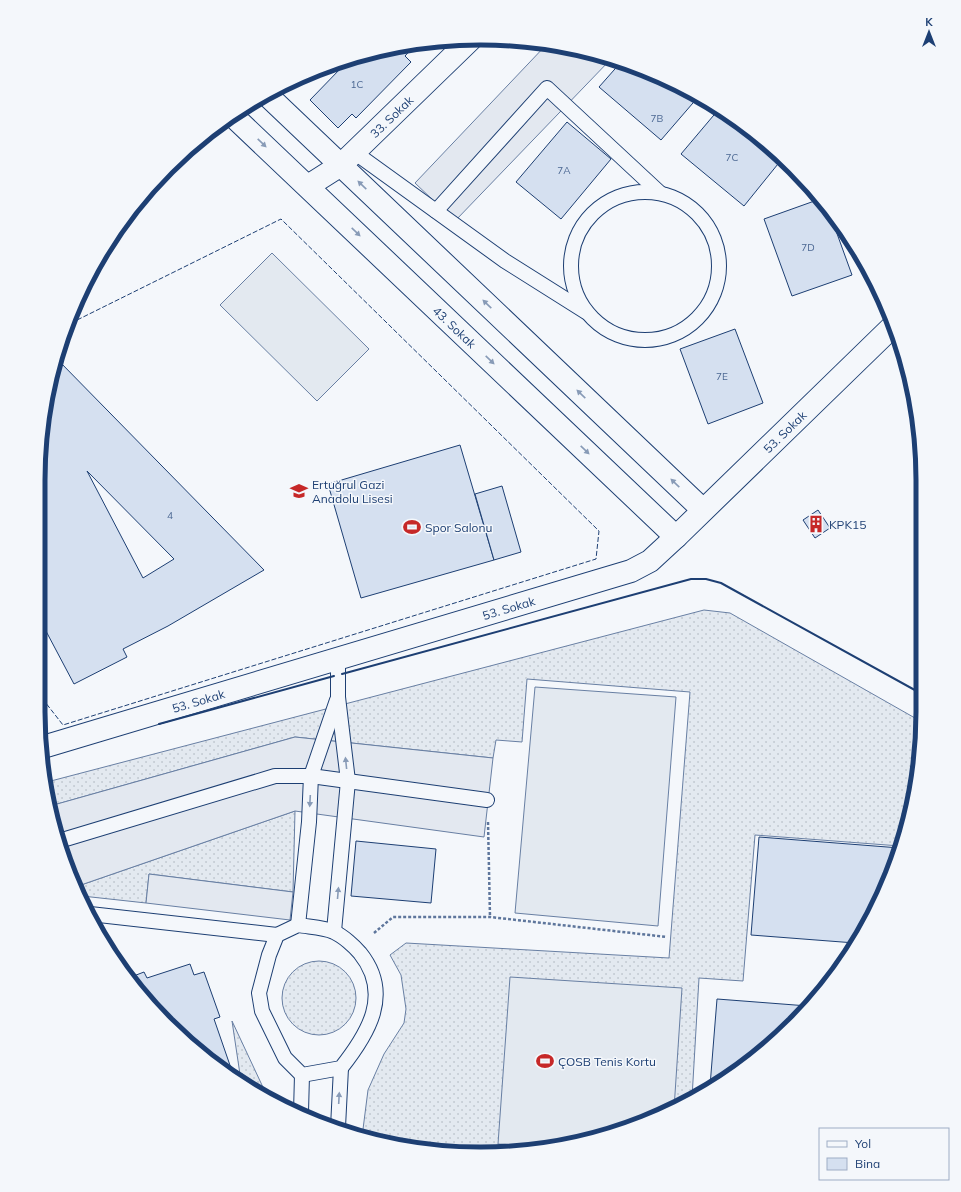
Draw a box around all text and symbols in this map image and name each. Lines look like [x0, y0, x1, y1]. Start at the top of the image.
north arrow [909, 12, 949, 52]
text: K [925, 15, 933, 29]
house number: 1C [351, 78, 364, 91]
street label: 33. Sokak [367, 92, 416, 141]
house number: 7B [651, 112, 664, 125]
one-way arrow [256, 138, 267, 147]
house number: 7C [726, 151, 739, 164]
house number: 7A [557, 164, 571, 177]
one-way arrow [357, 180, 367, 190]
one-way arrow [351, 227, 361, 237]
house number: 7D [801, 241, 815, 254]
one-way arrow [482, 299, 492, 309]
street label: 43. Sokak [430, 303, 480, 351]
one-way arrow [485, 356, 496, 365]
house number: 7E [716, 370, 728, 383]
one-way arrow [576, 389, 586, 399]
street label: 53. Sokak [760, 407, 810, 456]
one-way arrow [580, 445, 590, 455]
place label: Ertuğrul Gazi Anadolu Lisesi [312, 477, 393, 506]
one-way arrow [670, 479, 680, 488]
school or university icon: Ertuğrul Gazi Anadolu Lisesi [289, 481, 309, 501]
house number: 4 [167, 509, 173, 522]
building icon: KPK15 [806, 514, 826, 534]
sports icon: Spor Salonu [402, 517, 422, 537]
place label: KPK15 [829, 517, 866, 532]
place label: Spor Salonu [425, 520, 492, 535]
street label: 53. Sokak [480, 592, 537, 623]
street label: 53. Sokak [170, 685, 227, 715]
one-way arrow [343, 757, 349, 769]
one-way arrow [307, 795, 314, 807]
one-way arrow [334, 887, 341, 899]
sports icon: ÇOSB Tenis Kortu [535, 1051, 555, 1071]
place label: ÇOSB Tenis Kortu [558, 1054, 656, 1069]
one-way arrow [336, 1092, 343, 1104]
legend [819, 1128, 949, 1180]
text: Yol [854, 1136, 871, 1151]
text: Bina [855, 1156, 880, 1171]

